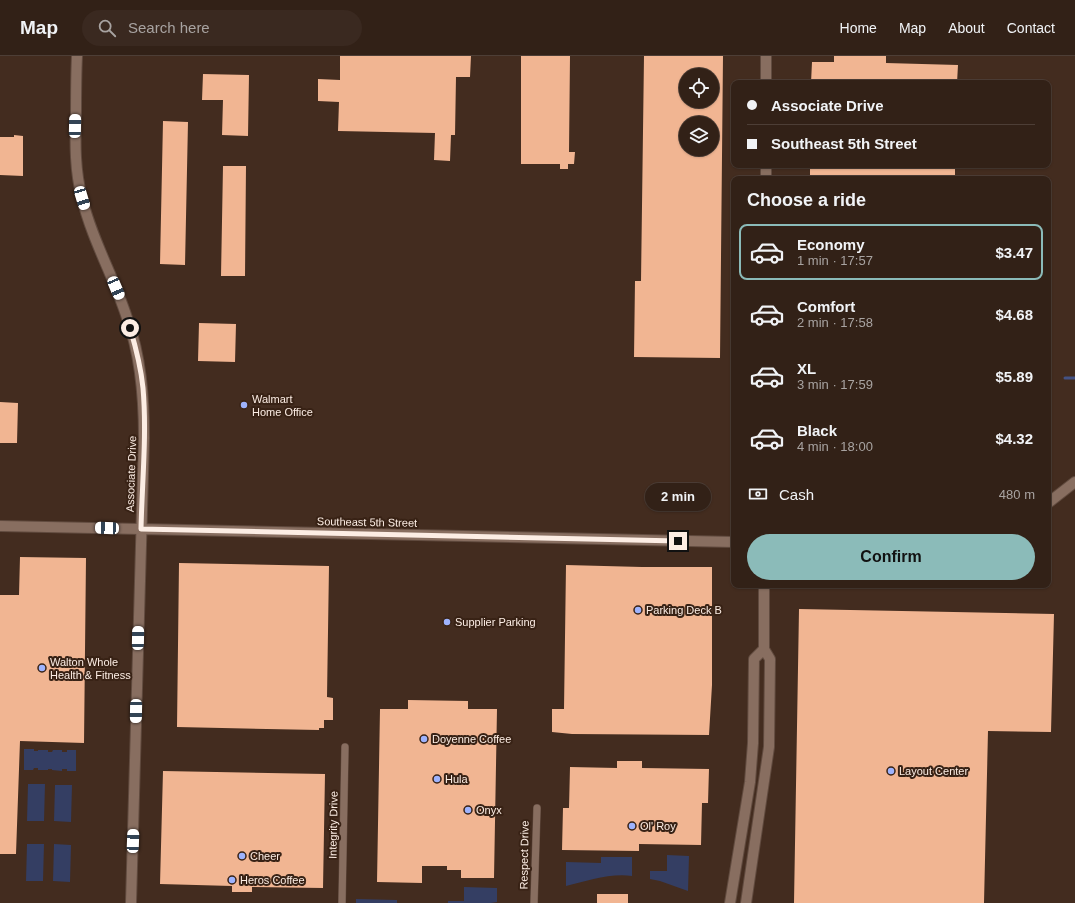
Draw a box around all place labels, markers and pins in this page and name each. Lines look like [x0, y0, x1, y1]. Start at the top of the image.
place label: Walmart Home Office [252, 393, 313, 418]
marker: Walmart Home Office [239, 400, 249, 410]
place label: Parking Deck B [646, 604, 722, 616]
marker: Parking Deck B [633, 605, 643, 615]
place label: Supplier Parking [455, 616, 536, 628]
marker: Supplier Parking [442, 617, 452, 627]
place label: Walton Whole Health & Fitness [50, 656, 131, 681]
marker: Walton Whole Health & Fitness [37, 663, 47, 673]
place label: Doyenne Coffee [432, 733, 511, 745]
marker: Doyenne Coffee [419, 734, 429, 744]
place label: Layout Center [899, 765, 968, 777]
marker: Layout Center [886, 766, 896, 776]
place label: Hula [445, 773, 469, 785]
marker: Hula [432, 774, 442, 784]
place label: Onyx [476, 804, 502, 816]
marker: Onyx [463, 805, 473, 815]
place label: Ol' Roy [640, 820, 676, 832]
marker: Ol' Roy [627, 821, 637, 831]
place label: Cheer [250, 850, 280, 862]
marker: Cheer [237, 851, 247, 861]
place label: Heros Coffee [240, 874, 305, 886]
marker: Heros Coffee [227, 875, 237, 885]

